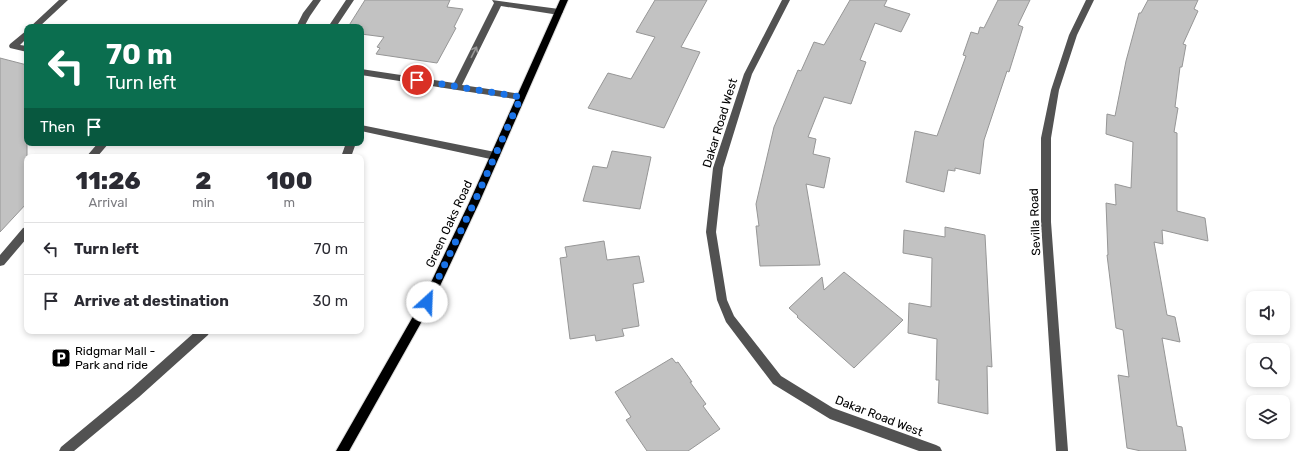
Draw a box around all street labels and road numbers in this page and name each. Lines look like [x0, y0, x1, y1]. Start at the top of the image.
street label: Dakar Road West [700, 76, 740, 169]
street label: Green Oaks Road [423, 178, 475, 270]
street label: Sevilla Road [1027, 188, 1043, 256]
street label: Dakar Road West [833, 393, 925, 439]

